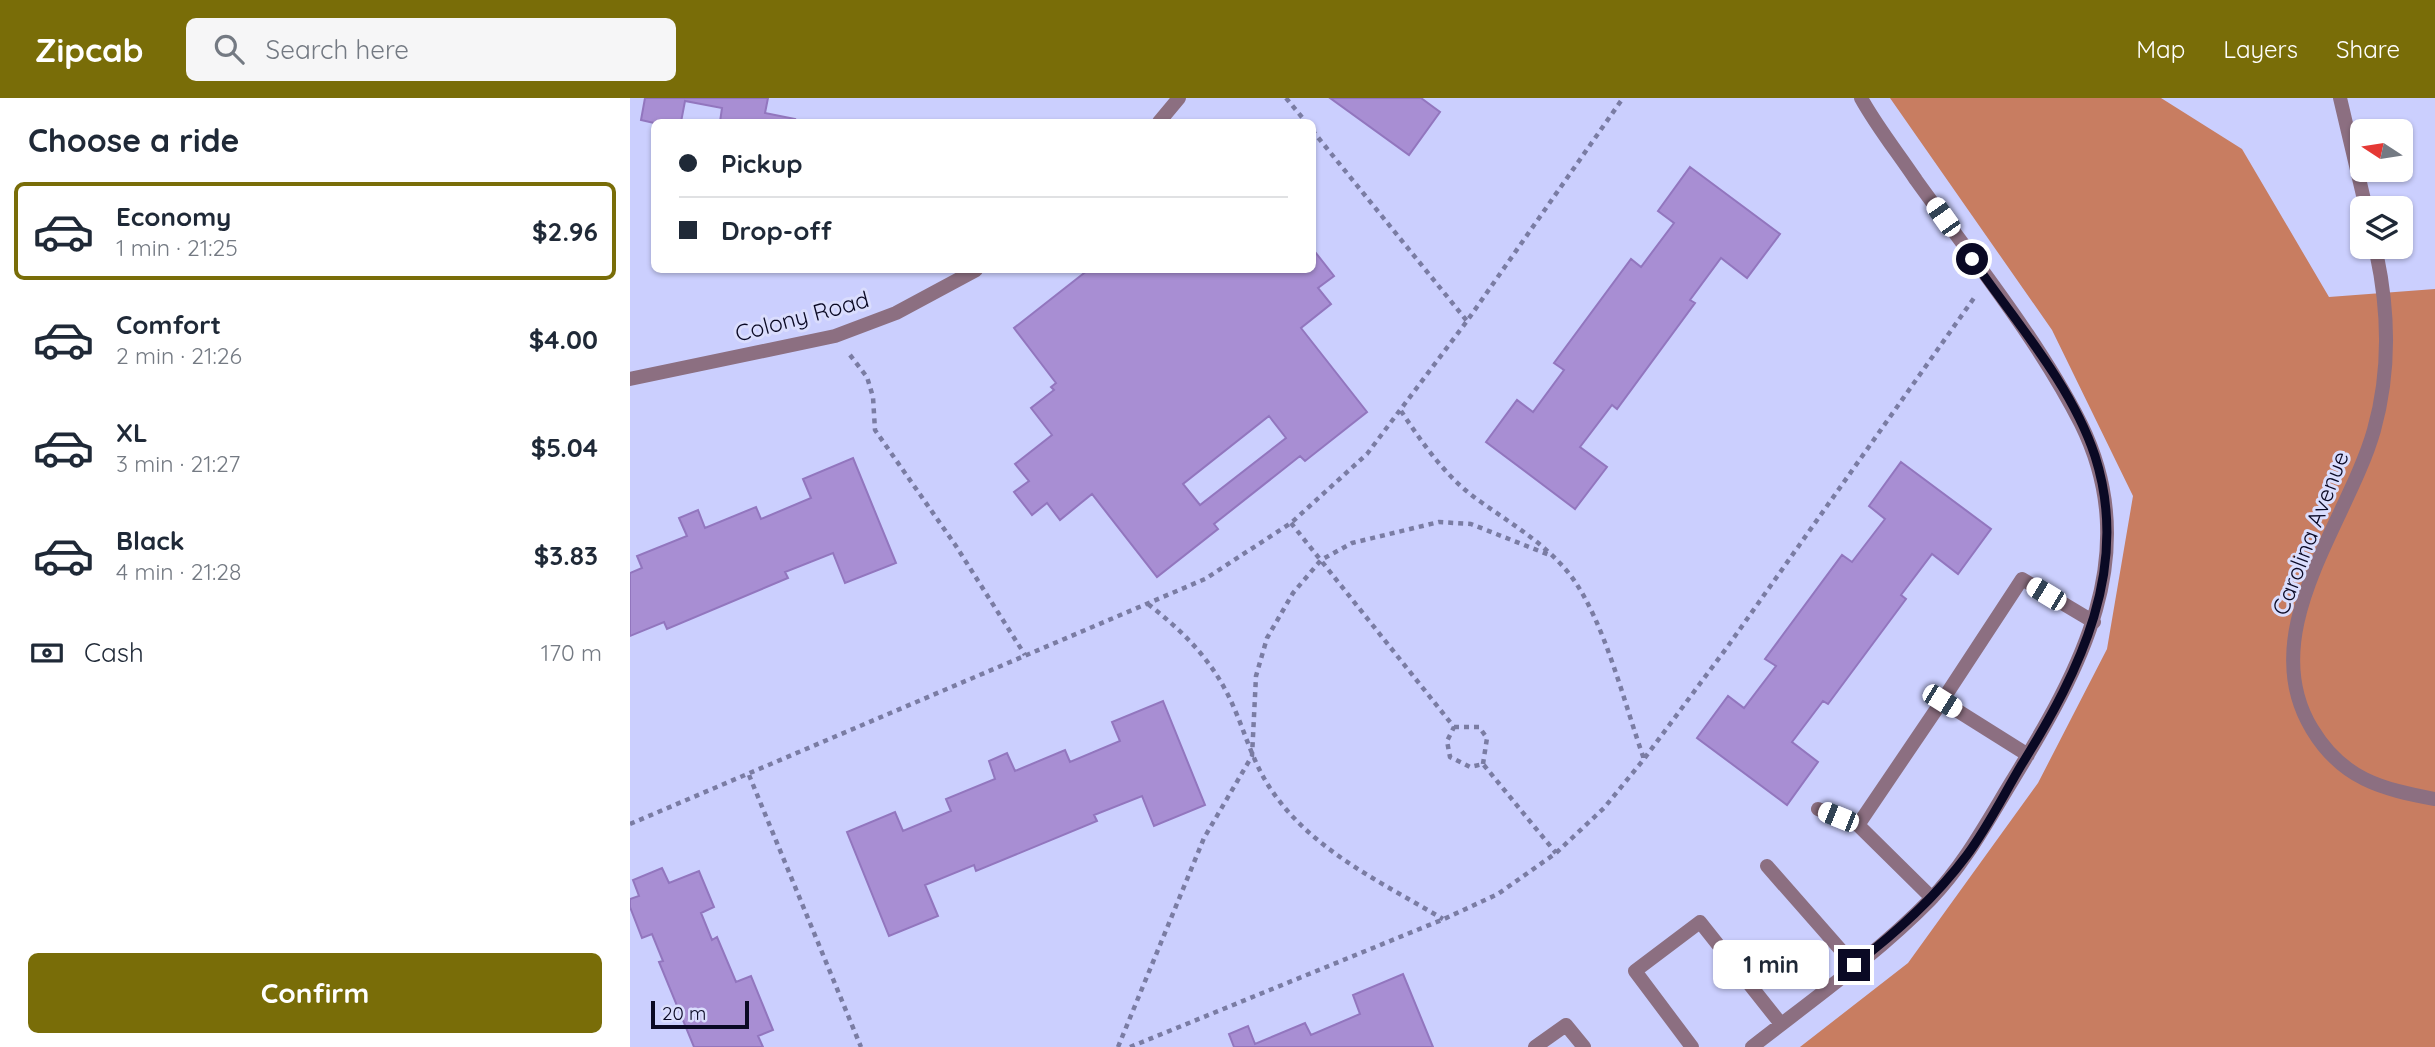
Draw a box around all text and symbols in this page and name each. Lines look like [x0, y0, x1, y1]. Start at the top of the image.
search box [186, 18, 676, 81]
text: Zipcab [35, 29, 144, 70]
icon: search [210, 30, 248, 68]
text: Search here [266, 33, 409, 66]
text: Map [2136, 34, 2185, 64]
text: Layers [2223, 34, 2298, 64]
text: Share [2336, 34, 2400, 64]
north arrow [2350, 119, 2413, 182]
map controls [2350, 119, 2413, 259]
text: Choose a ride [28, 120, 240, 160]
text: Pickup [721, 147, 803, 180]
car [1923, 194, 1964, 240]
button: layers [2350, 196, 2413, 259]
icon: car [32, 200, 95, 263]
text: Economy [116, 200, 231, 233]
text: Drop-off [721, 214, 832, 247]
text: $2.96 [532, 215, 598, 248]
text: 1 min · 21:25 [116, 233, 238, 262]
route start [1956, 243, 1988, 275]
street label: Colony Road [732, 284, 872, 348]
icon: car [32, 308, 95, 371]
text: Comfort [116, 308, 221, 341]
text: $4.00 [529, 323, 598, 356]
text: 2 min · 21:26 [116, 341, 242, 370]
icon: car [32, 416, 95, 479]
text: XL [116, 416, 148, 449]
text: $5.04 [531, 431, 598, 464]
street label: Carolina Avenue [2265, 447, 2355, 619]
text: 3 min · 21:27 [116, 449, 240, 478]
icon: car [32, 524, 95, 587]
text: Black [116, 524, 185, 557]
text: $3.83 [534, 539, 598, 572]
text: 4 min · 21:28 [116, 557, 241, 586]
car [2023, 574, 2070, 614]
icon: cash [28, 634, 66, 672]
text: Cash [84, 636, 144, 669]
text: 170 m [541, 638, 602, 667]
car [1919, 681, 1966, 721]
car [1815, 799, 1862, 835]
callout: 1 min [1714, 940, 1830, 990]
route end [1838, 949, 1870, 981]
text: 1 min [1743, 950, 1799, 979]
button: Confirm [28, 953, 602, 1033]
scale bar [651, 998, 749, 1030]
text: 20 m [662, 1001, 706, 1025]

